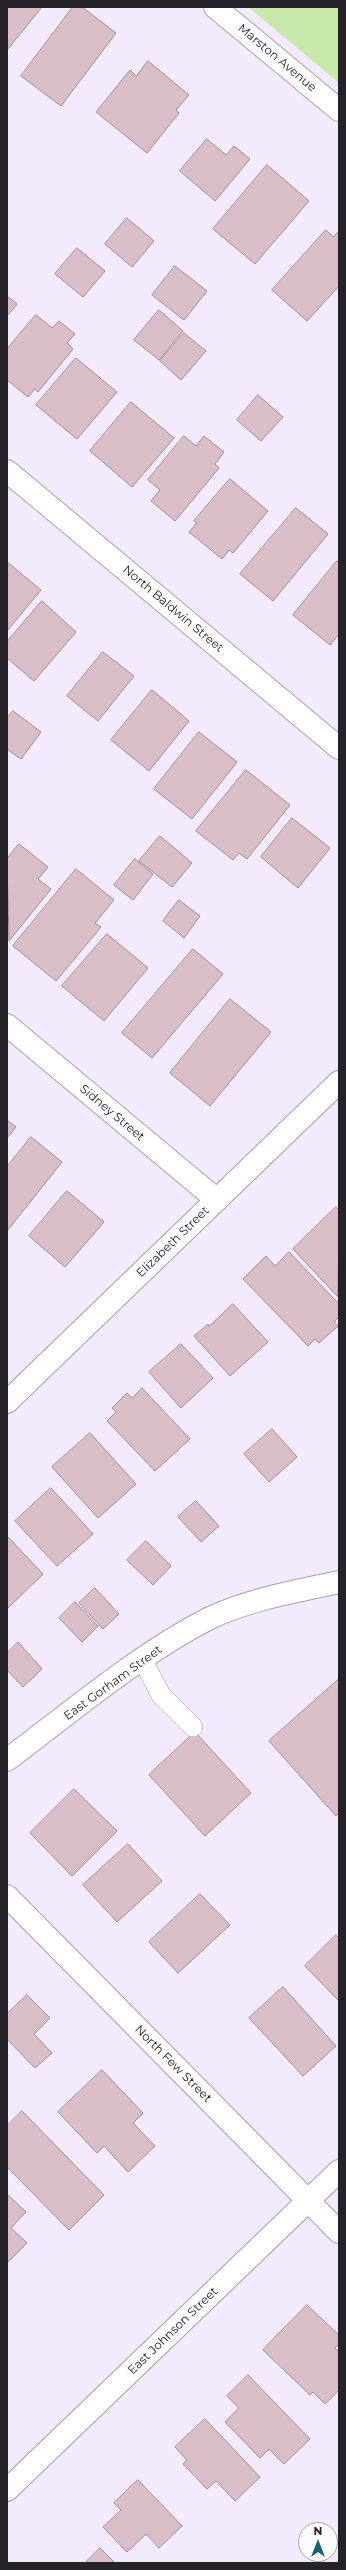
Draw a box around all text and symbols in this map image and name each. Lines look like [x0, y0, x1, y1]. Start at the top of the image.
street label: Marston Avenue [235, 21, 319, 95]
street label: North Baldwin Street [120, 563, 226, 655]
street label: Sidney Street [77, 1082, 147, 1144]
street label: Elizabeth Street [134, 1204, 212, 1280]
street label: East Gorham Street [61, 1643, 165, 1723]
street label: North Few Street [132, 2023, 214, 2105]
street label: East Johnson Street [125, 2284, 221, 2378]
north arrow [298, 2522, 338, 2562]
text: N [314, 2524, 322, 2538]

